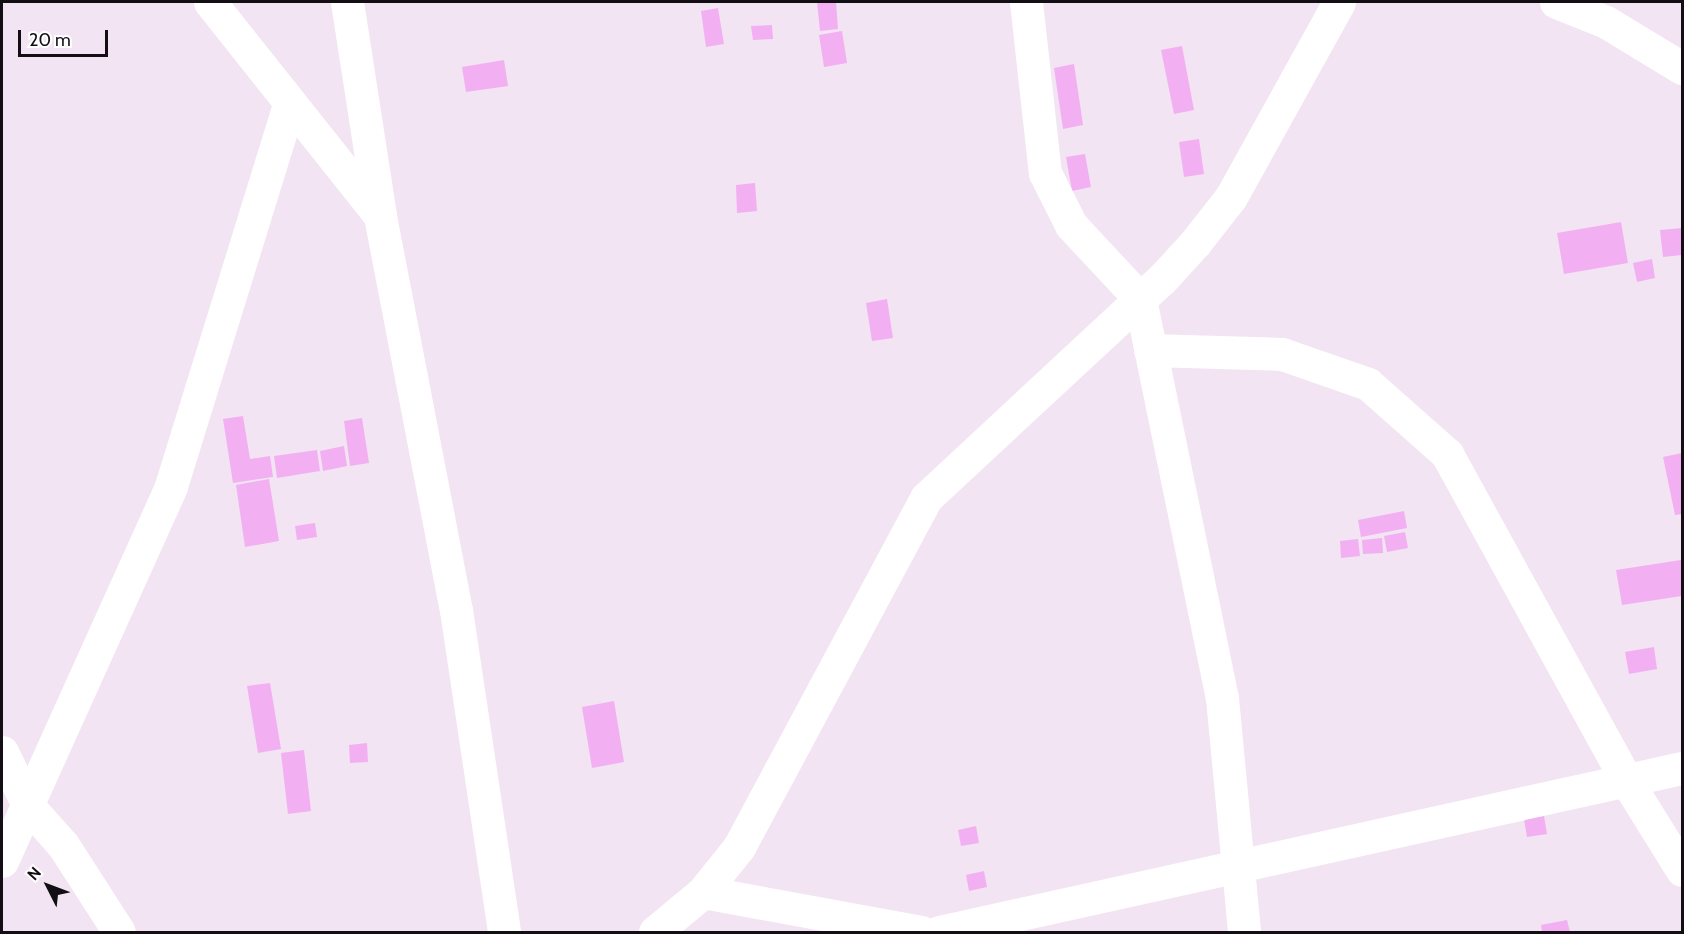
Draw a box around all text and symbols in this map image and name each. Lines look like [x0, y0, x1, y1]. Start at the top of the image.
scale bar [21, 18, 111, 56]
text: 20 m [29, 29, 71, 51]
north arrow [18, 856, 78, 916]
text: N [23, 863, 45, 884]

